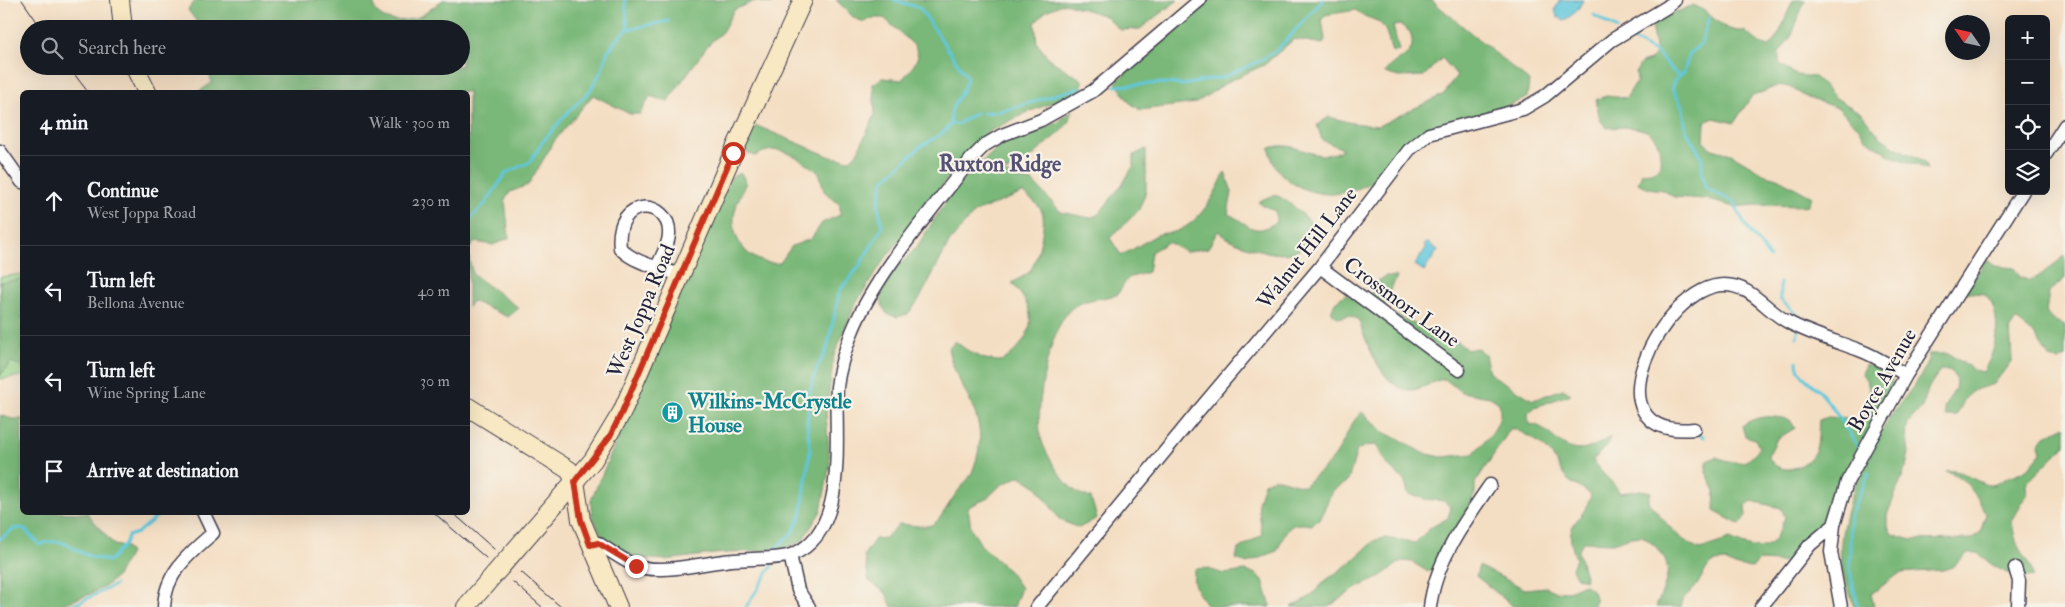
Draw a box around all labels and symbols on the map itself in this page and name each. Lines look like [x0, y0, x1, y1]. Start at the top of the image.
north arrow [1945, 15, 1990, 60]
route start [722, 142, 745, 165]
district label: Ruxton Ridge [939, 150, 1062, 179]
street label: Walnut Hill Lane [1251, 182, 1364, 316]
street label: West Joppa Road [601, 239, 682, 383]
street label: Crossmorr Lane [1338, 251, 1465, 354]
street label: Boyce Avenue [1842, 323, 1923, 437]
place label: Wilkins-McCrystle House [687, 388, 852, 439]
building icon: Wilkins-McCrystle House [660, 401, 684, 425]
route end [625, 555, 648, 578]

